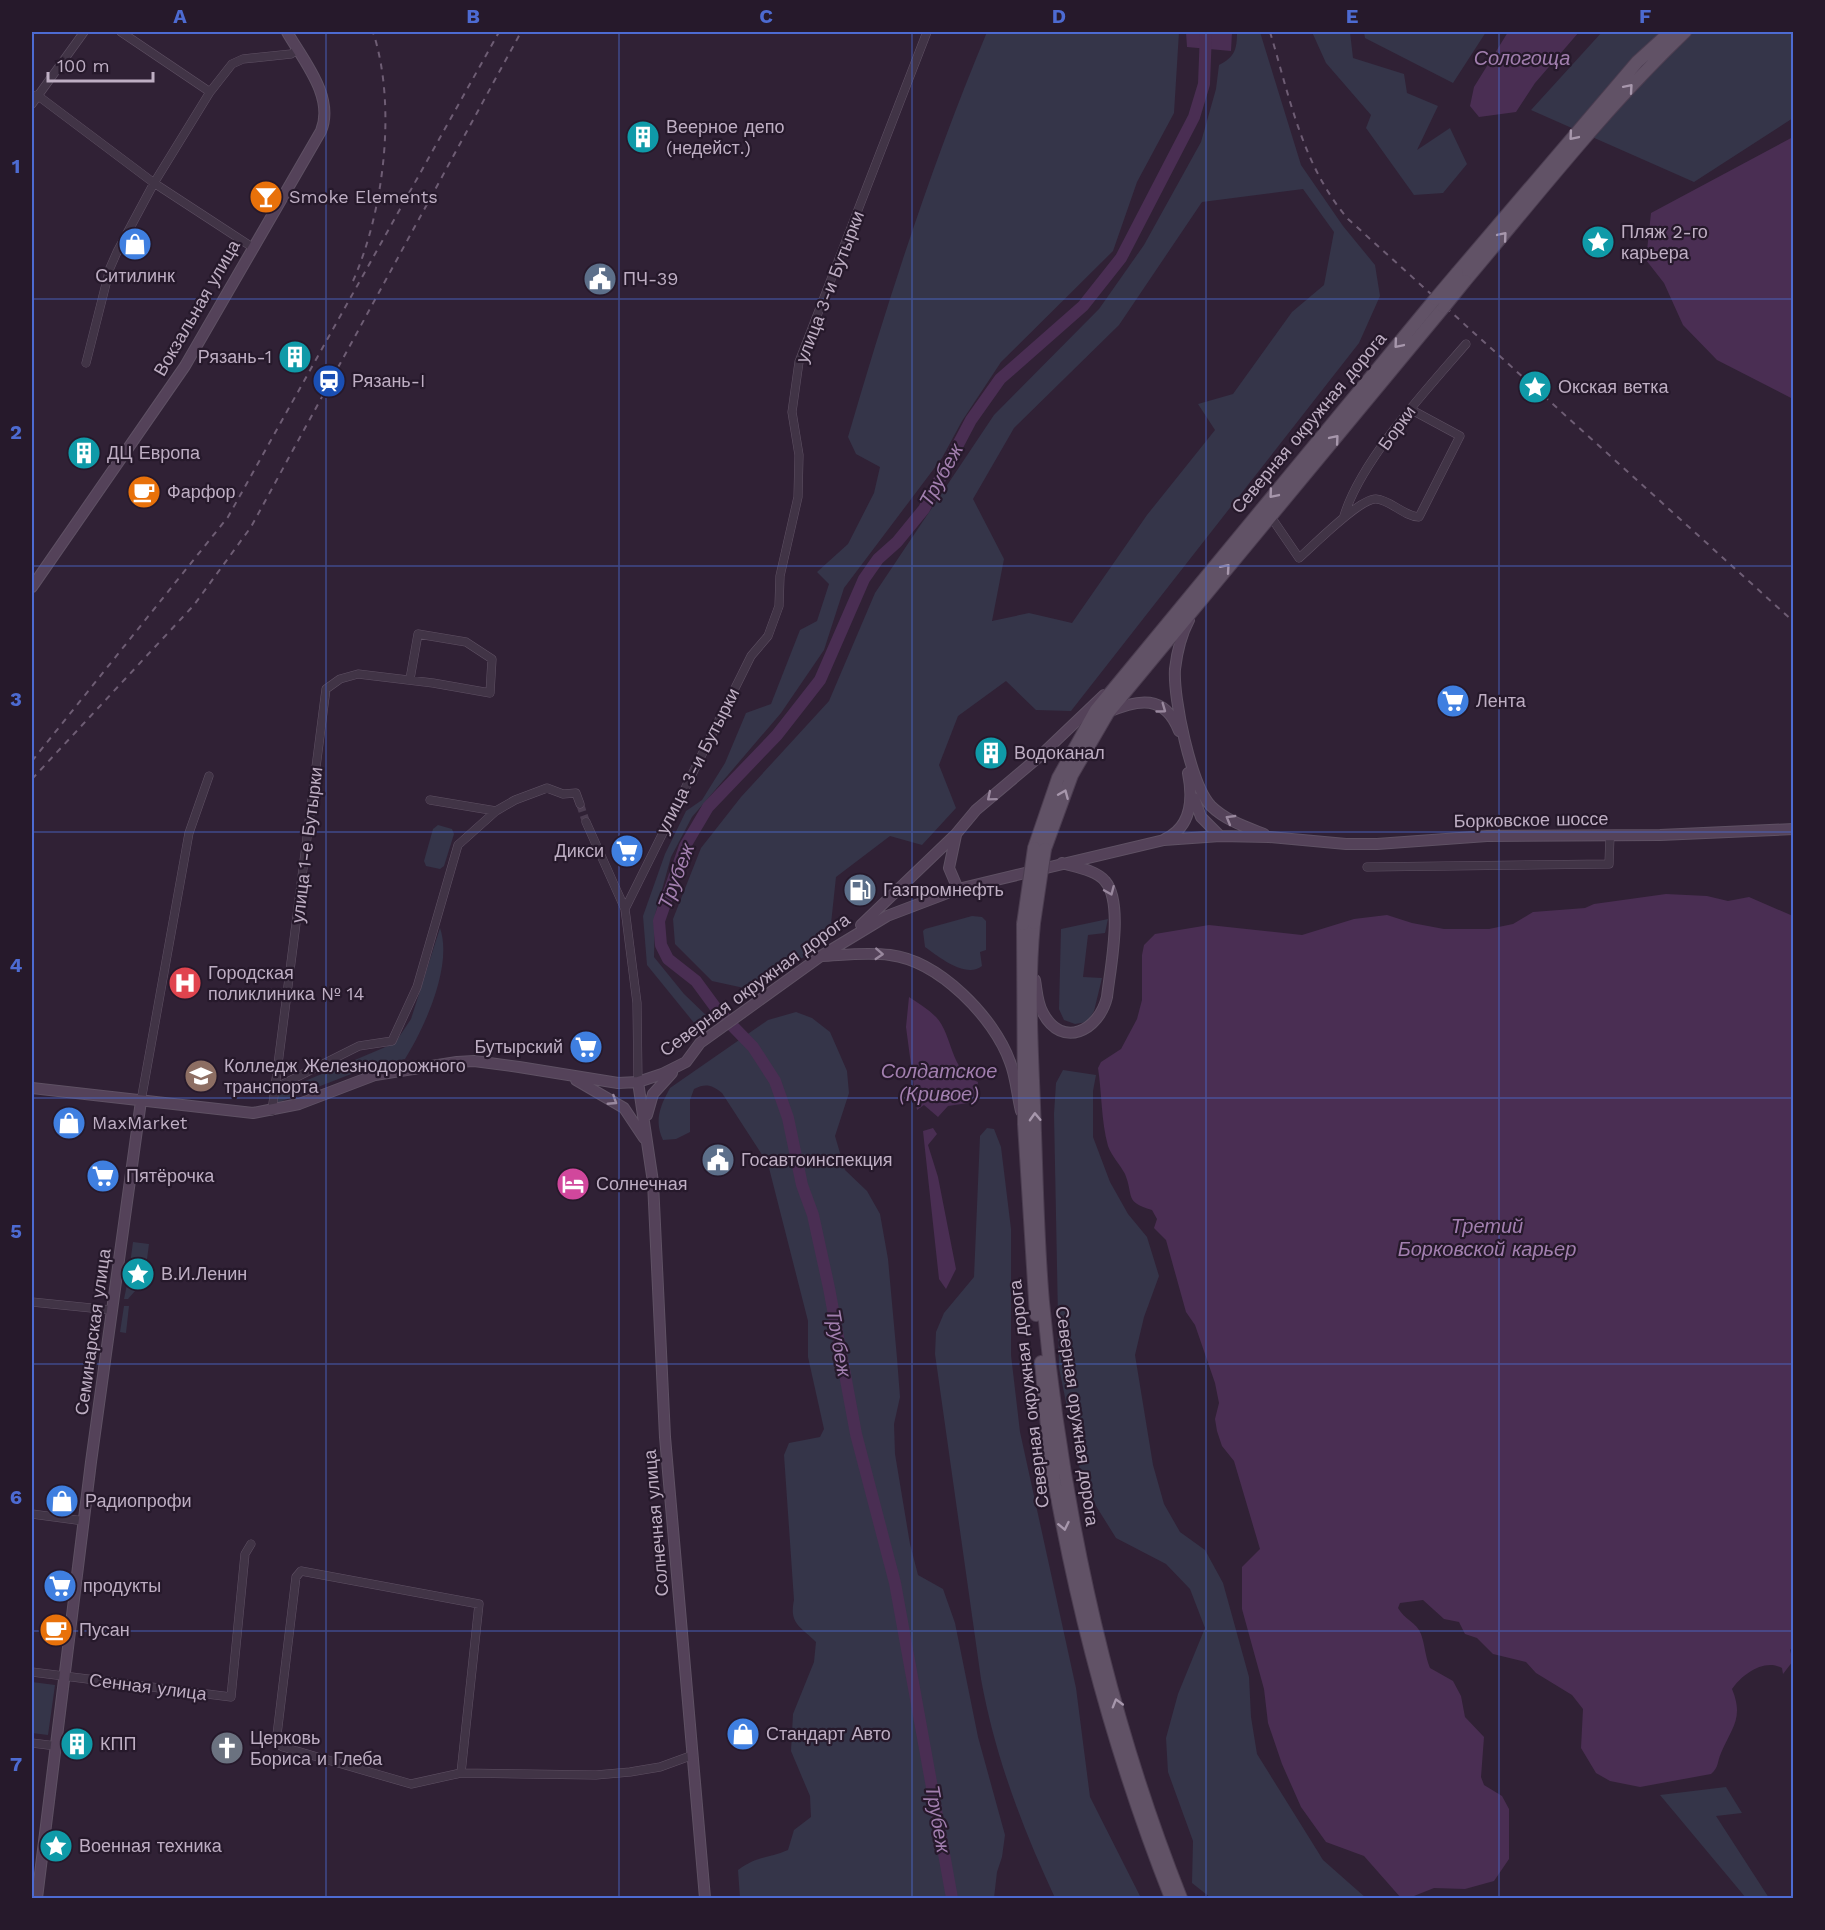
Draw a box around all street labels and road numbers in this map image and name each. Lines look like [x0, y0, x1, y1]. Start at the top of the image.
street label: улица 3-и Бутырки [791, 208, 868, 366]
street label: Вокзальная улица [149, 235, 245, 379]
street label: Северная окружная дорога [1227, 327, 1391, 517]
street label: Борки [1373, 401, 1420, 454]
street label: улица 3-и Бутырки [652, 684, 743, 837]
street label: улица 1-е Бутырки [287, 766, 327, 924]
street label: Борковское шоссе [1453, 808, 1609, 831]
street label: Северная окружная дорога [656, 908, 855, 1061]
street label: Семинарская улица [70, 1246, 115, 1417]
street label: Северная окружная дорога [1004, 1278, 1053, 1509]
street label: Северная оружная дорога [1052, 1305, 1103, 1528]
street label: Солнечная улица [639, 1448, 672, 1597]
street label: Сенная улица [88, 1669, 209, 1704]

